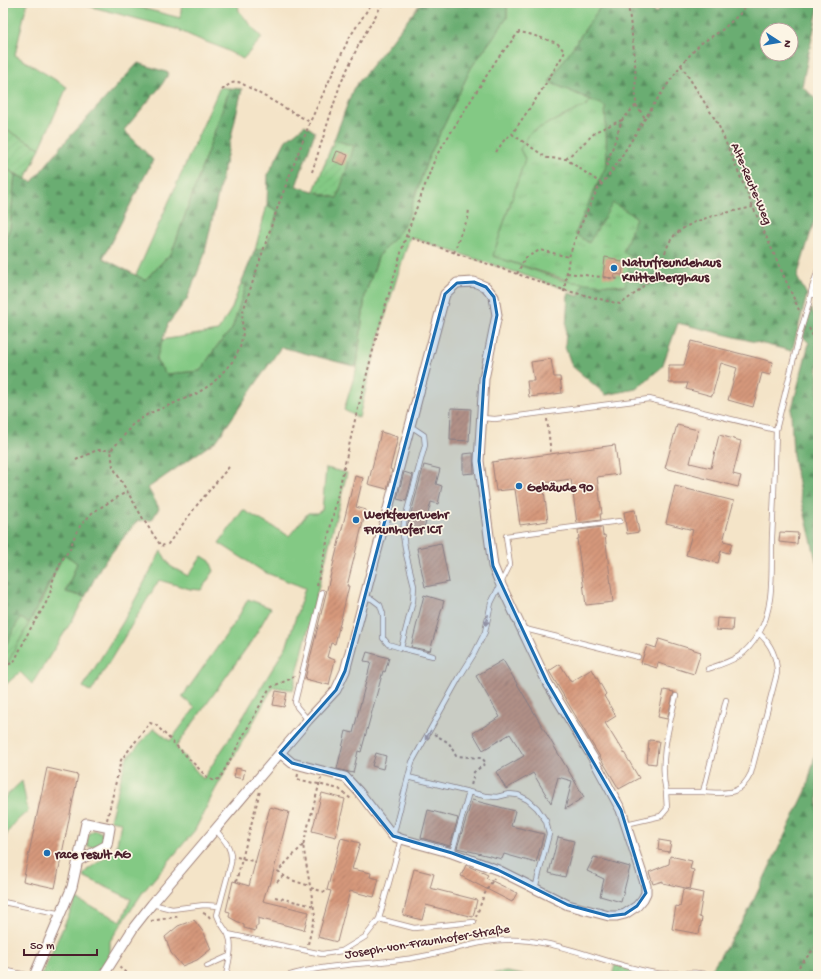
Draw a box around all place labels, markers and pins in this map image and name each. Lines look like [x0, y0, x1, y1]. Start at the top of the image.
place label: Naturfreundehaus Knittelberghaus [621, 255, 722, 286]
marker: Naturfreundehaus Knittelberghaus [609, 263, 619, 273]
marker: Gebäude 90 [514, 481, 524, 491]
place label: Gebäude 90 [527, 481, 594, 496]
place label: Werkfeuerwehr Fraunhofer ICT [363, 507, 450, 538]
marker: Werkfeuerwehr Fraunhofer ICT [351, 515, 361, 525]
marker: race result AG [42, 848, 52, 858]
place label: race result AG [54, 848, 131, 863]

